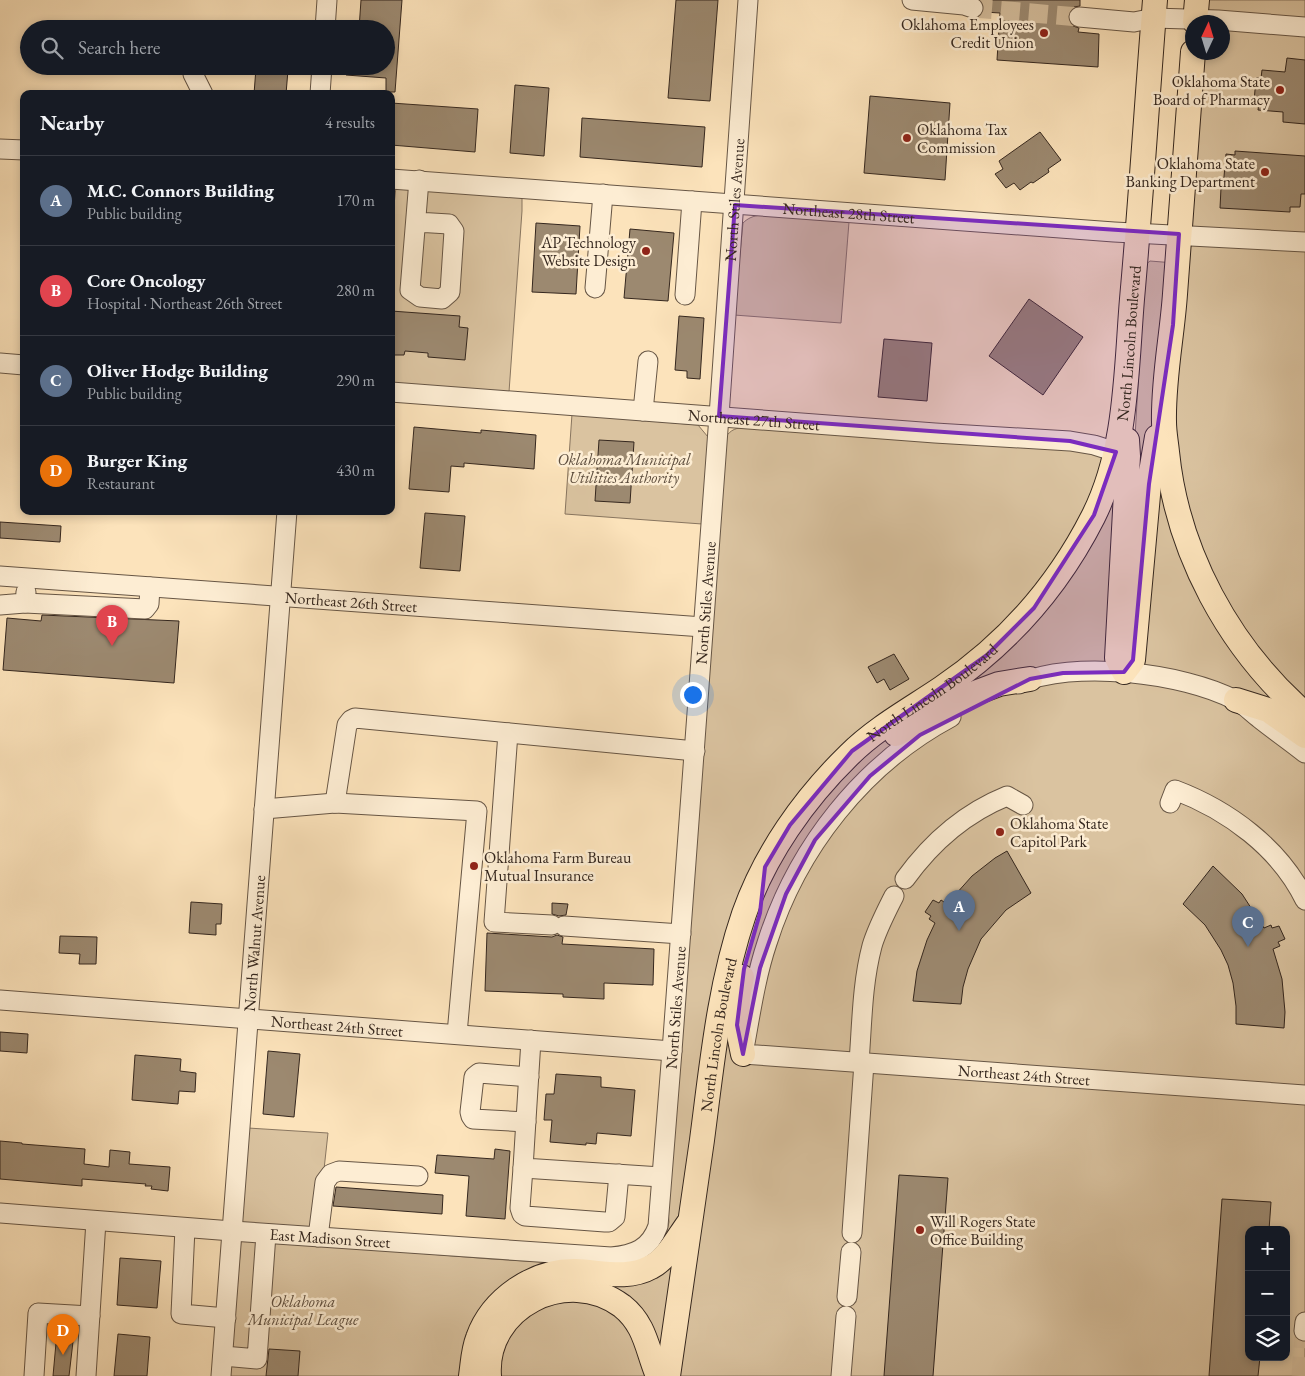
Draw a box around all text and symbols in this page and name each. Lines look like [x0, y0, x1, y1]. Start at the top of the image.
place label: Oklahoma Employees Credit Union [901, 14, 1035, 53]
north arrow [1185, 15, 1230, 60]
search box [20, 20, 395, 75]
marker: Oklahoma Employees Credit Union [1038, 27, 1050, 39]
icon: search [38, 34, 66, 62]
text: Search here [78, 35, 160, 60]
place label: Oklahoma State Board of Pharmacy [1153, 71, 1271, 110]
marker: Oklahoma State Board of Pharmacy [1274, 84, 1286, 96]
text: Nearby [40, 109, 104, 136]
text: 4 results [325, 112, 375, 133]
place label: Oklahoma Tax Commission [917, 119, 1008, 158]
marker: Oklahoma Tax Commission [901, 132, 913, 144]
street label: North Stiles Avenue [719, 138, 749, 262]
place label: Oklahoma State Banking Department [1126, 153, 1255, 192]
marker: Oklahoma State Banking Department [1259, 166, 1271, 178]
text: M.C. Connors Building [87, 178, 274, 203]
text: A [50, 190, 62, 211]
text: 170 m [336, 190, 375, 211]
street label: Northeast 28th Street [782, 197, 916, 228]
text: Public building [87, 203, 182, 224]
place label: AP Technology Website Design [540, 232, 637, 271]
marker: AP Technology Website Design [640, 245, 652, 257]
street label: North Lincoln Boulevard [1111, 264, 1145, 422]
text: Core Oncology [87, 268, 206, 293]
text: B [51, 280, 61, 301]
text: 280 m [336, 280, 375, 301]
text: Hospital · Northeast 26th Street [87, 293, 282, 314]
text: Oliver Hodge Building [87, 358, 268, 383]
text: C [50, 370, 62, 391]
text: 290 m [336, 370, 375, 391]
text: Public building [87, 383, 182, 404]
street label: Northeast 27th Street [687, 404, 821, 435]
text: Burger King [87, 448, 187, 473]
park label: Oklahoma Municipal Utilities Authority [557, 449, 691, 488]
text: D [50, 460, 62, 481]
text: 430 m [336, 460, 375, 481]
text: Restaurant [87, 473, 155, 494]
street label: North Stiles Avenue [690, 540, 720, 665]
street label: Northeast 26th Street [284, 586, 418, 617]
pin: B [96, 605, 128, 646]
street label: North Lincoln Boulevard [862, 638, 1003, 746]
your location [680, 682, 706, 708]
place label: Oklahoma State Capitol Park [1010, 813, 1108, 852]
marker: Oklahoma State Capitol Park [994, 826, 1006, 838]
place label: Oklahoma Farm Bureau Mutual Insurance [484, 847, 632, 886]
marker: Oklahoma Farm Bureau Mutual Insurance [468, 860, 480, 872]
street label: North Walnut Avenue [238, 874, 270, 1012]
pin: A [943, 890, 975, 931]
pin: C [1232, 906, 1264, 947]
street label: North Stiles Avenue [660, 945, 690, 1070]
street label: North Lincoln Boulevard [695, 954, 741, 1113]
street label: Northeast 24th Street [270, 1010, 404, 1041]
street label: Northeast 24th Street [957, 1059, 1091, 1090]
place label: Will Rogers State Office Building [930, 1211, 1036, 1250]
street label: East Madison Street [269, 1223, 391, 1252]
marker: Will Rogers State Office Building [914, 1224, 926, 1236]
map controls [1245, 1226, 1290, 1361]
button: + [1245, 1226, 1290, 1271]
button: − [1245, 1271, 1290, 1316]
park label: Oklahoma Municipal League [247, 1291, 359, 1330]
pin: D [47, 1314, 79, 1355]
button: layers [1245, 1316, 1290, 1361]

